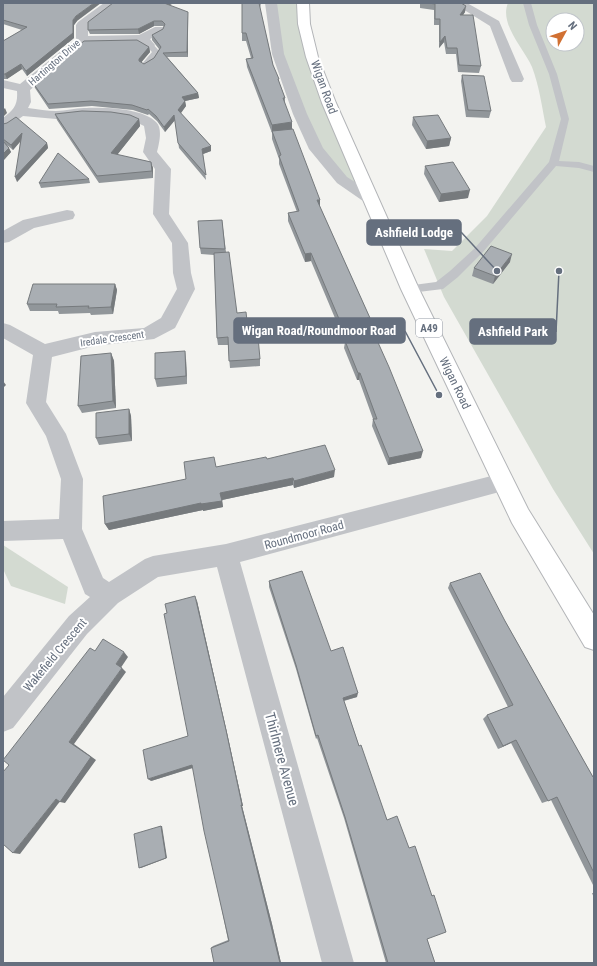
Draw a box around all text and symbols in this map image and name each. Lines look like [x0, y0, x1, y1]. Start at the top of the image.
north arrow [545, 12, 585, 52]
text: N [565, 19, 580, 33]
street label: Hartington Drive [26, 37, 82, 88]
street label: Wigan Road [308, 58, 340, 116]
callout: Ashfield Lodge [367, 220, 461, 245]
text: Ashfield Lodge [375, 225, 453, 240]
callout: Wigan Road/Roundmoor Road [234, 318, 405, 343]
road number: A49 [416, 319, 442, 337]
callout: Ashfield Park [470, 319, 556, 344]
text: Wigan Road/Roundmoor Road [242, 323, 396, 338]
text: Ashfield Park [478, 324, 549, 339]
street label: Iredale Crescent [80, 329, 145, 348]
street label: Wigan Road [436, 355, 474, 411]
street label: Roundmoor Road [263, 518, 345, 552]
street label: Wakefield Crescent [21, 615, 90, 694]
street label: Thirlmere Avenue [262, 711, 302, 808]

